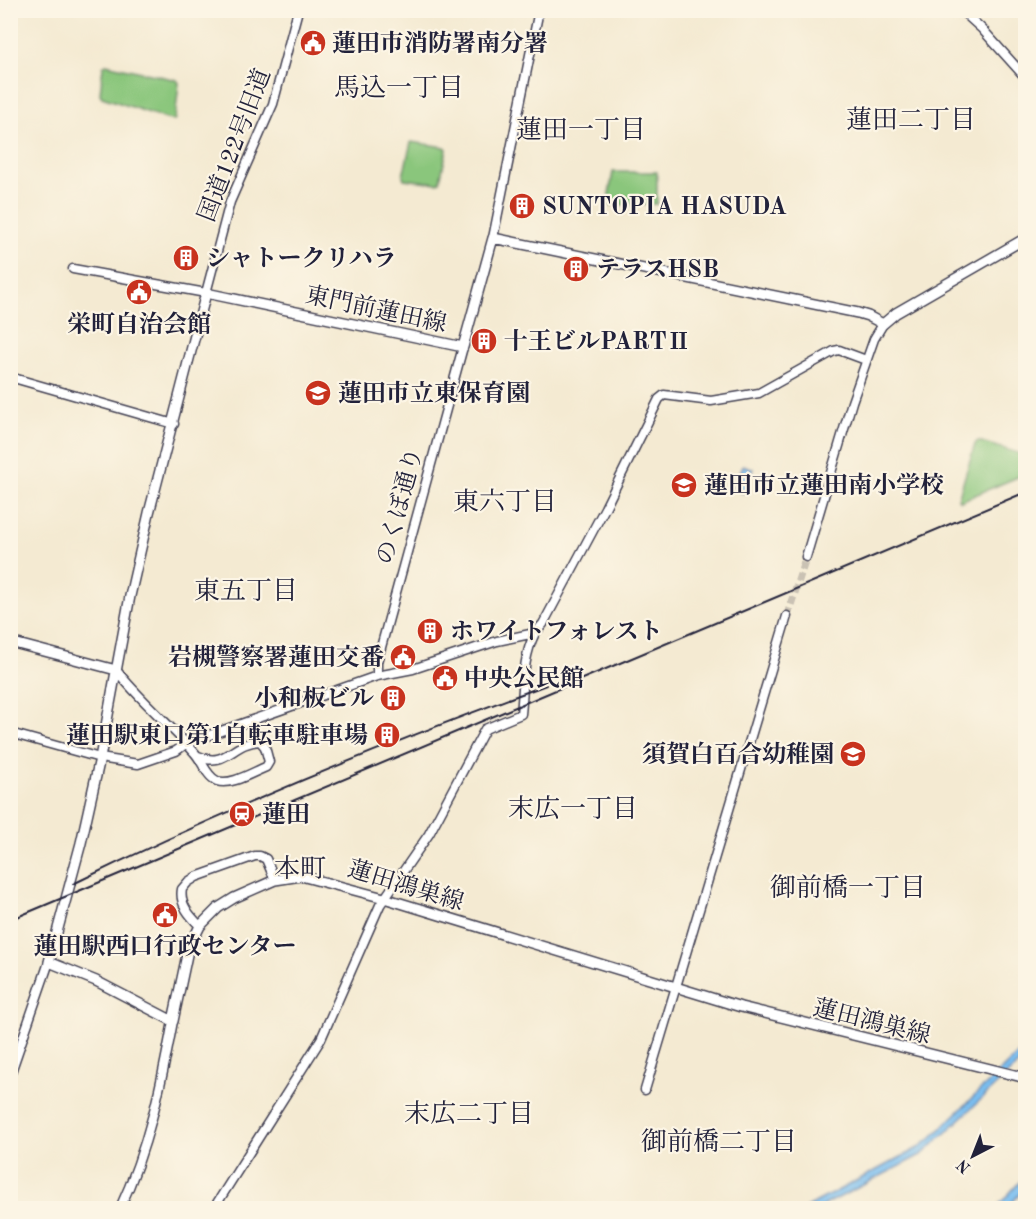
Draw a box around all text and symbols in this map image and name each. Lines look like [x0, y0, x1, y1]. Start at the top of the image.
public building icon: 蓮田市消防署南分署 [298, 28, 328, 58]
place label: 蓮田市消防署南分署 [332, 30, 548, 57]
street label: 国道122号旧道 [193, 65, 276, 226]
district label: 馬込一丁目 [334, 74, 464, 102]
district label: 蓮田二丁目 [846, 106, 976, 134]
district label: 蓮田一丁目 [516, 116, 646, 144]
building icon: SUNTOPIA HASUDA [507, 191, 537, 221]
place label: SUNTOPIA HASUDA [542, 196, 787, 220]
building icon: シャトークリハラ [171, 243, 201, 273]
place label: シャトークリハラ [206, 246, 397, 272]
building icon: テラスHSB [561, 254, 591, 284]
place label: テラスHSB [596, 258, 719, 283]
public building icon: 栄町自治会館 [124, 277, 154, 307]
street label: 東門前蓮田線 [303, 281, 449, 338]
place label: 栄町自治会館 [67, 311, 211, 338]
building icon: 十王ビルPARTⅡ [469, 326, 499, 356]
place label: 十王ビルPARTⅡ [504, 328, 691, 355]
school or university icon: 蓮田市立東保育園 [303, 378, 333, 408]
place label: 蓮田市立東保育園 [338, 380, 530, 407]
street label: のくぼ通り [371, 445, 428, 568]
school or university icon: 蓮田市立蓮田南小学校 [669, 470, 699, 500]
place label: 蓮田市立蓮田南小学校 [704, 472, 944, 499]
district label: 東六丁目 [453, 488, 557, 516]
district label: 東五丁目 [194, 577, 298, 605]
building icon: ホワイトフォレスト [415, 616, 445, 646]
place label: ホワイトフォレスト [450, 619, 663, 645]
public building icon: 岩槻警察署蓮田交番 [388, 642, 418, 672]
place label: 岩槻警察署蓮田交番 [168, 644, 384, 671]
public building icon: 中央公民館 [430, 663, 460, 693]
place label: 中央公民館 [464, 665, 584, 692]
building icon: 小和板ビル [378, 683, 408, 713]
place label: 小和板ビル [254, 685, 374, 712]
building icon: 蓮田駅東口第1自転車駐車場 [372, 720, 402, 750]
place label: 蓮田駅東口第1自転車駐車場 [66, 722, 368, 749]
school or university icon: 須賀白百合幼稚園 [838, 739, 868, 769]
place label: 須賀白百合幼稚園 [642, 741, 834, 768]
district label: 末広一丁目 [508, 795, 638, 823]
station icon: 蓮田 [227, 799, 257, 829]
place label: 蓮田 [262, 801, 310, 828]
district label: 本町 [274, 855, 326, 883]
street label: 蓮田鴻巣線 [345, 855, 467, 916]
district label: 御前橋一丁目 [770, 874, 926, 902]
public building icon: 蓮田駅西口行政センター [150, 900, 180, 930]
place label: 蓮田駅西口行政センター [33, 933, 297, 960]
street label: 蓮田鴻巣線 [810, 994, 933, 1049]
district label: 末広二丁目 [404, 1100, 534, 1128]
north arrow [943, 1126, 1003, 1186]
district label: 御前橋二丁目 [641, 1128, 797, 1156]
text: N [954, 1155, 974, 1176]

